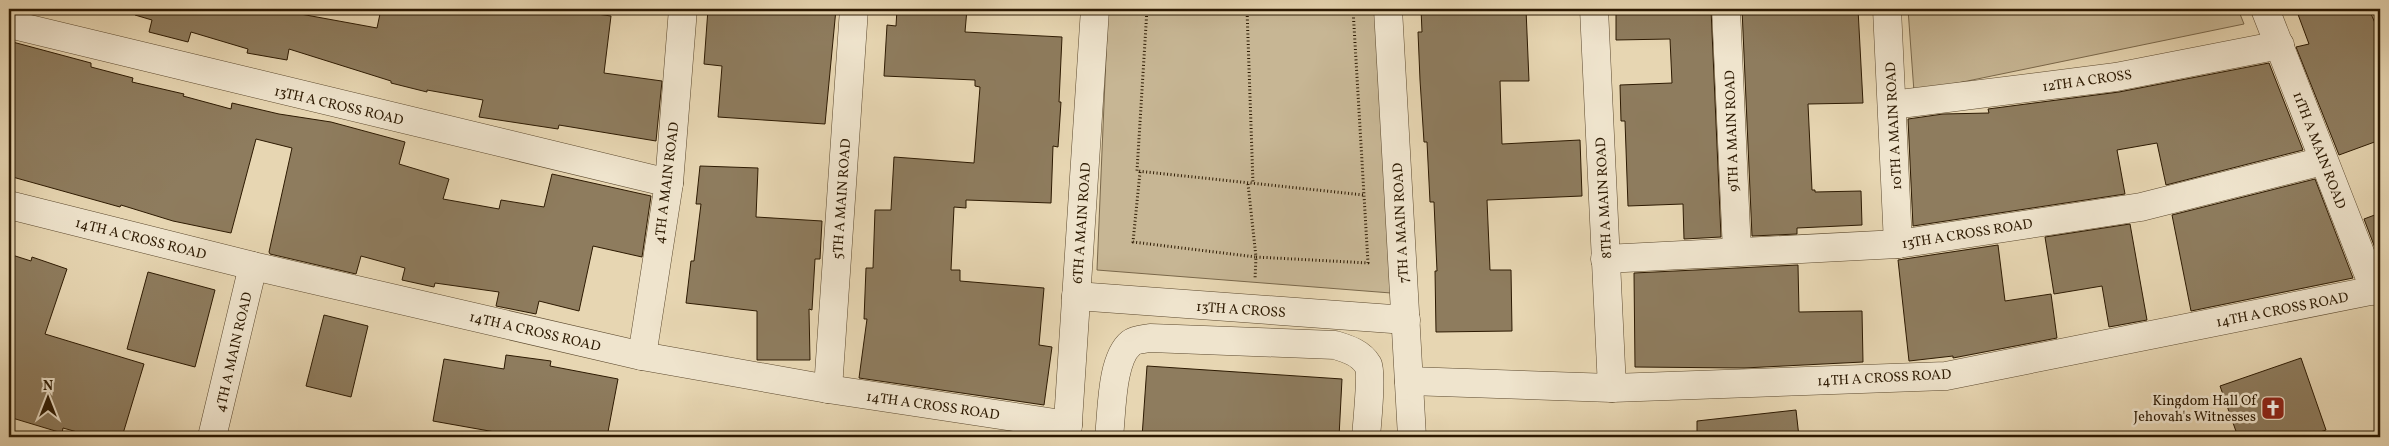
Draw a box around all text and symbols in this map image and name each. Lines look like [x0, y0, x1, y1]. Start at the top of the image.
street label: 10TH A MAIN ROAD [1882, 61, 1907, 190]
street label: 12TH A CROSS [2041, 66, 2133, 97]
street label: 9TH A MAIN ROAD [1721, 70, 1744, 192]
street label: 13TH A CROSS ROAD [272, 82, 405, 131]
street label: 11TH A MAIN ROAD [2287, 89, 2350, 212]
street label: 4TH A MAIN ROAD [651, 121, 684, 245]
street label: 8TH A MAIN ROAD [1592, 137, 1617, 259]
street label: 5TH A MAIN ROAD [829, 138, 856, 260]
street label: 6TH A MAIN ROAD [1069, 162, 1096, 284]
street label: 7TH A MAIN ROAD [1389, 162, 1414, 284]
street label: 14TH A CROSS ROAD [73, 214, 208, 265]
street label: 13TH A CROSS ROAD [1900, 215, 2034, 254]
street label: 14TH A CROSS ROAD [2214, 288, 2350, 333]
street label: 4TH A MAIN ROAD [211, 290, 258, 414]
street label: 13TH A CROSS [1195, 298, 1286, 323]
street label: 14TH A CROSS ROAD [467, 308, 602, 357]
street label: 14TH A CROSS ROAD [1816, 365, 1952, 392]
north arrow [22, 374, 72, 424]
text: N [43, 377, 53, 396]
street label: 14TH A CROSS ROAD [865, 388, 1001, 425]
place label: Kingdom Hall Of Jehovah's Witnesses [2134, 392, 2257, 427]
church icon: Kingdom Hall Of Jehovah's Witnesses [2260, 395, 2286, 421]

